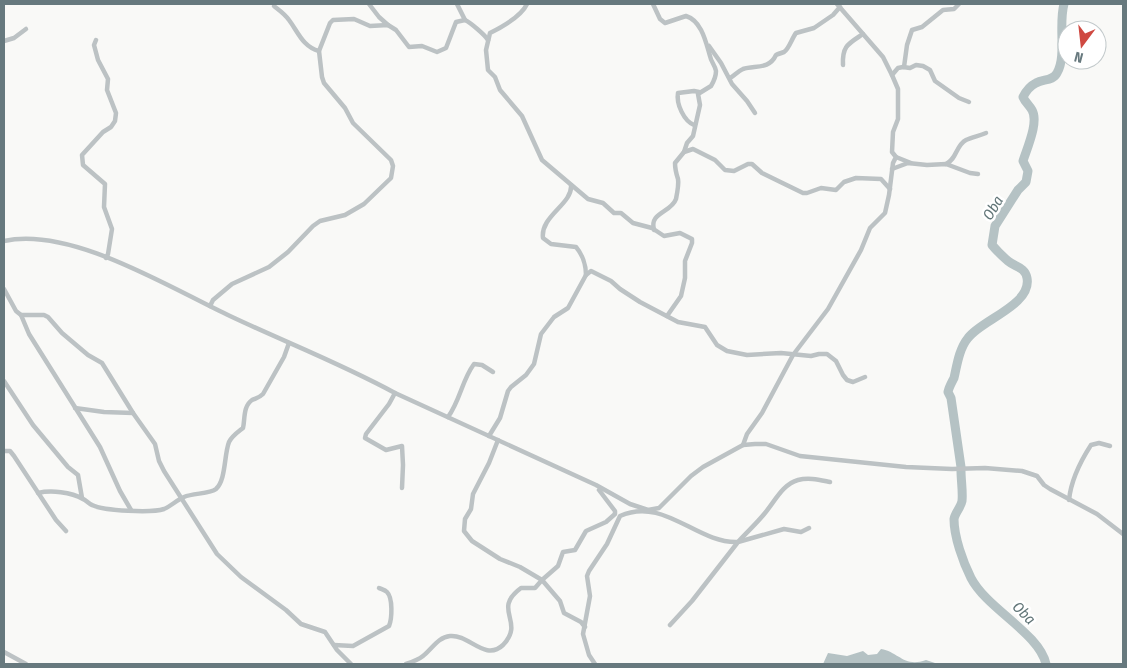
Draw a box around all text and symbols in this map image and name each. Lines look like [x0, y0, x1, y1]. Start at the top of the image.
north arrow [1057, 20, 1107, 70]
text: N [1073, 48, 1085, 66]
water label: Oba [979, 192, 1007, 223]
water label: Oba [1009, 598, 1039, 628]

